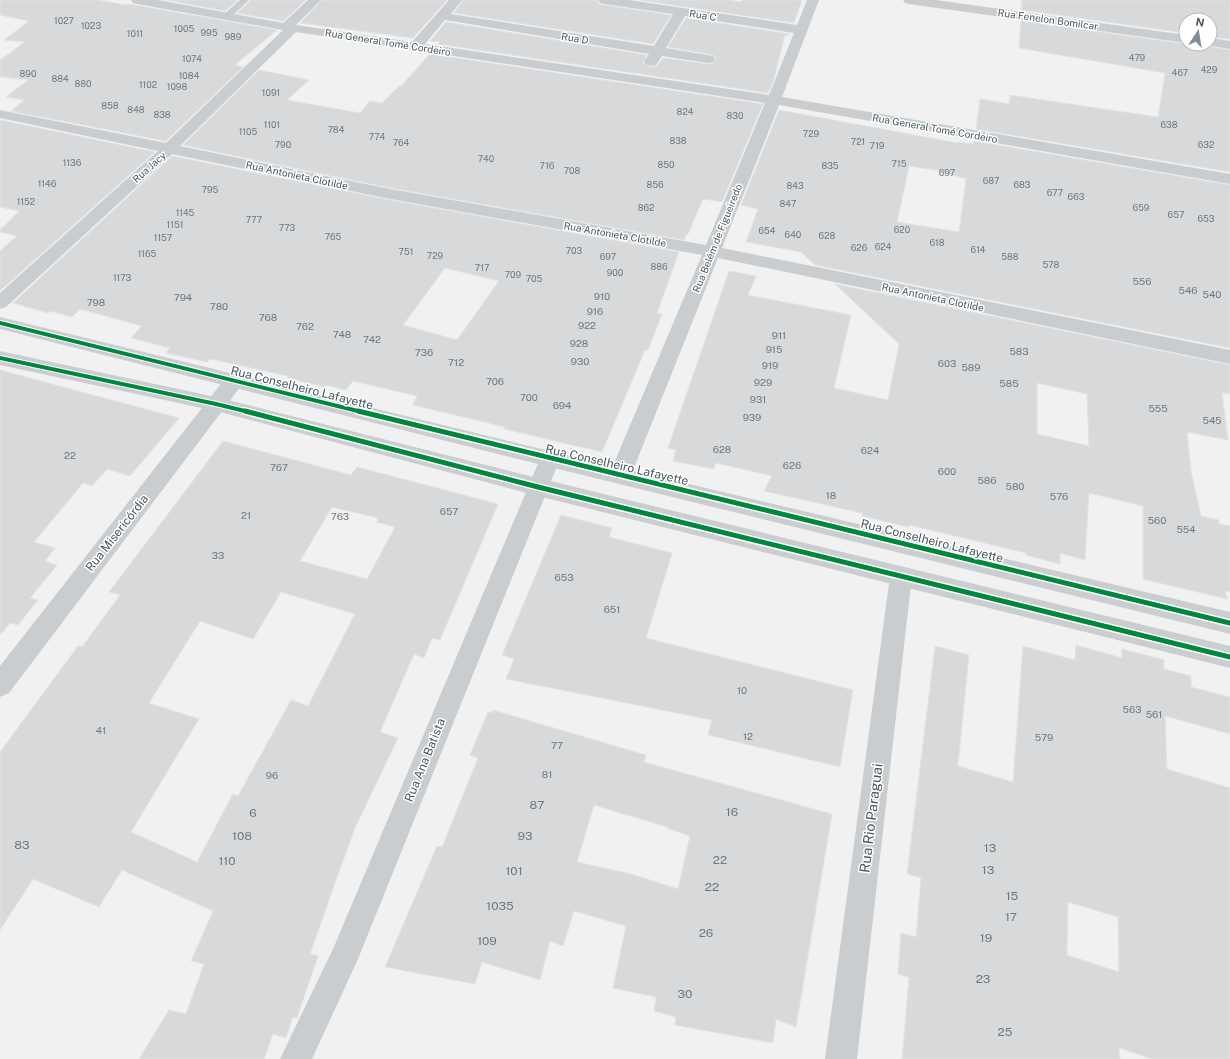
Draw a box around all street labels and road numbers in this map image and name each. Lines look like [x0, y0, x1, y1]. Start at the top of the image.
street label: Rua Fenelon Bomilcar [997, 6, 1099, 32]
street label: Rua C [689, 7, 718, 23]
street label: Rua General Tomé Cordeiro [324, 26, 452, 58]
street label: Rua D [561, 30, 590, 46]
street label: Rua General Tomé Cordeiro [871, 111, 999, 145]
street label: Rua Jacy [130, 149, 169, 185]
street label: Rua Antonieta Clotilde [245, 158, 349, 192]
street label: Rua Belém de Figueiredo [690, 182, 744, 294]
street label: Rua Antonieta Clotilde [563, 219, 668, 249]
street label: Rua Antonieta Clotilde [881, 280, 985, 314]
street label: Rua Conselheiro Lafayette [229, 363, 375, 413]
street label: Rua Conselheiro Lafayette [544, 442, 690, 488]
street label: Rua Misericórdia [83, 492, 151, 574]
street label: Rua Conselheiro Lafayette [859, 516, 1005, 566]
street label: Rua Ana Batista [402, 716, 448, 804]
street label: Rua Rio Paraguai [856, 762, 886, 874]

